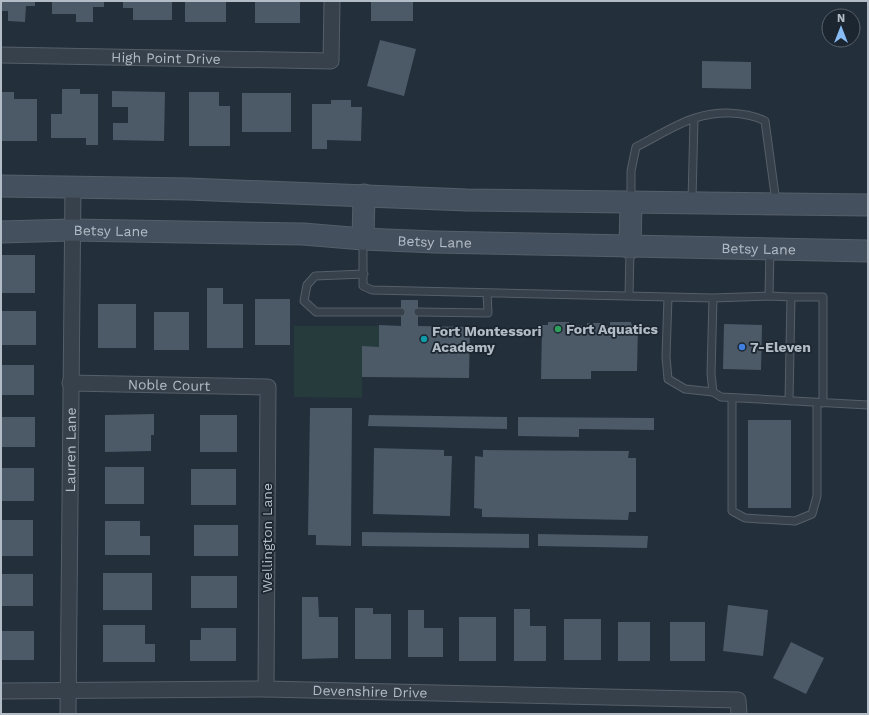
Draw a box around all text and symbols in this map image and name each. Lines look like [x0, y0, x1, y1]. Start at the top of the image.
north arrow [821, 8, 861, 48]
text: N [837, 12, 845, 25]
street label: High Point Drive [111, 49, 221, 67]
street label: Betsy Lane [74, 222, 148, 239]
street label: Betsy Lane [397, 232, 472, 251]
street label: Betsy Lane [721, 240, 796, 257]
place label: Fort Aquatics [566, 321, 659, 337]
place label: Fort Montessori Academy [432, 323, 542, 355]
marker: Fort Aquatics [553, 324, 563, 334]
marker: Fort Montessori Academy [419, 334, 429, 344]
place label: 7-Eleven [750, 339, 811, 355]
marker: 7-Eleven [737, 342, 747, 352]
street label: Noble Court [128, 376, 210, 394]
street label: Lauren Lane [62, 407, 79, 493]
street label: Wellington Lane [259, 483, 275, 593]
street label: Devenshire Drive [312, 682, 428, 701]

